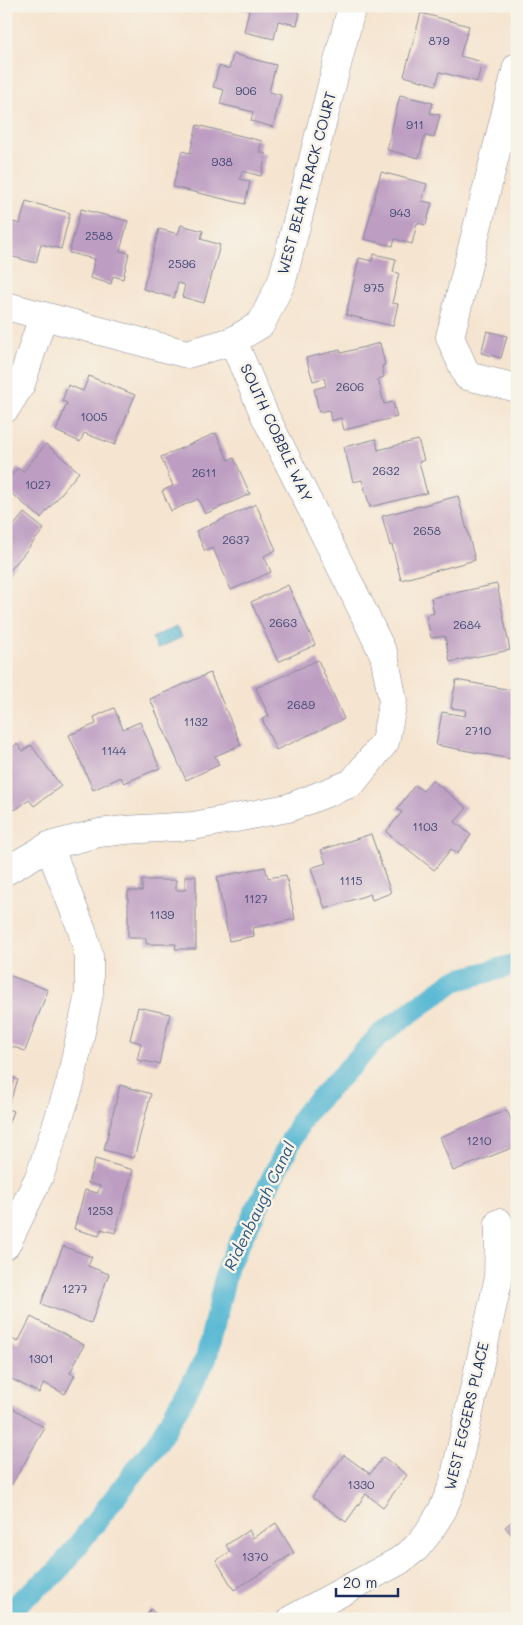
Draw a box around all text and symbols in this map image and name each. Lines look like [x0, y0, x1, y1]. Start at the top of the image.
house number: 879 [428, 32, 450, 48]
house number: 906 [235, 82, 257, 98]
street label: WEST BEAR TRACK COURT [272, 89, 340, 276]
house number: 911 [406, 116, 424, 132]
house number: 938 [211, 153, 233, 169]
house number: 943 [389, 204, 411, 220]
house number: 2588 [85, 227, 113, 243]
house number: 2596 [168, 255, 196, 271]
house number: 975 [364, 279, 384, 295]
street label: SOUTH COBBLE WAY [236, 360, 318, 505]
house number: 2606 [336, 378, 364, 394]
house number: 1005 [80, 408, 108, 424]
house number: 2632 [372, 462, 400, 478]
house number: 2611 [192, 464, 216, 480]
house number: 1027 [25, 476, 51, 492]
house number: 2658 [413, 522, 441, 538]
house number: 2637 [222, 531, 250, 547]
house number: 2663 [269, 614, 297, 630]
house number: 2684 [453, 616, 481, 632]
house number: 2689 [287, 696, 315, 712]
house number: 1132 [184, 713, 208, 729]
house number: 2710 [465, 722, 492, 738]
house number: 1144 [102, 742, 126, 758]
house number: 1103 [412, 818, 438, 834]
house number: 1115 [339, 872, 363, 888]
house number: 1127 [244, 890, 268, 906]
house number: 1139 [150, 906, 174, 922]
house number: 1210 [467, 1132, 492, 1148]
water label: Ridenbaugh Canal [218, 1138, 299, 1274]
house number: 1253 [87, 1202, 113, 1218]
house number: 1277 [62, 1280, 88, 1296]
street label: WEST EGGERS PLACE [439, 1339, 493, 1492]
house number: 1301 [28, 1350, 54, 1366]
house number: 1330 [348, 1476, 375, 1492]
house number: 1370 [242, 1548, 269, 1564]
scale bar [336, 1565, 398, 1597]
text: 20 m [343, 1572, 377, 1592]

